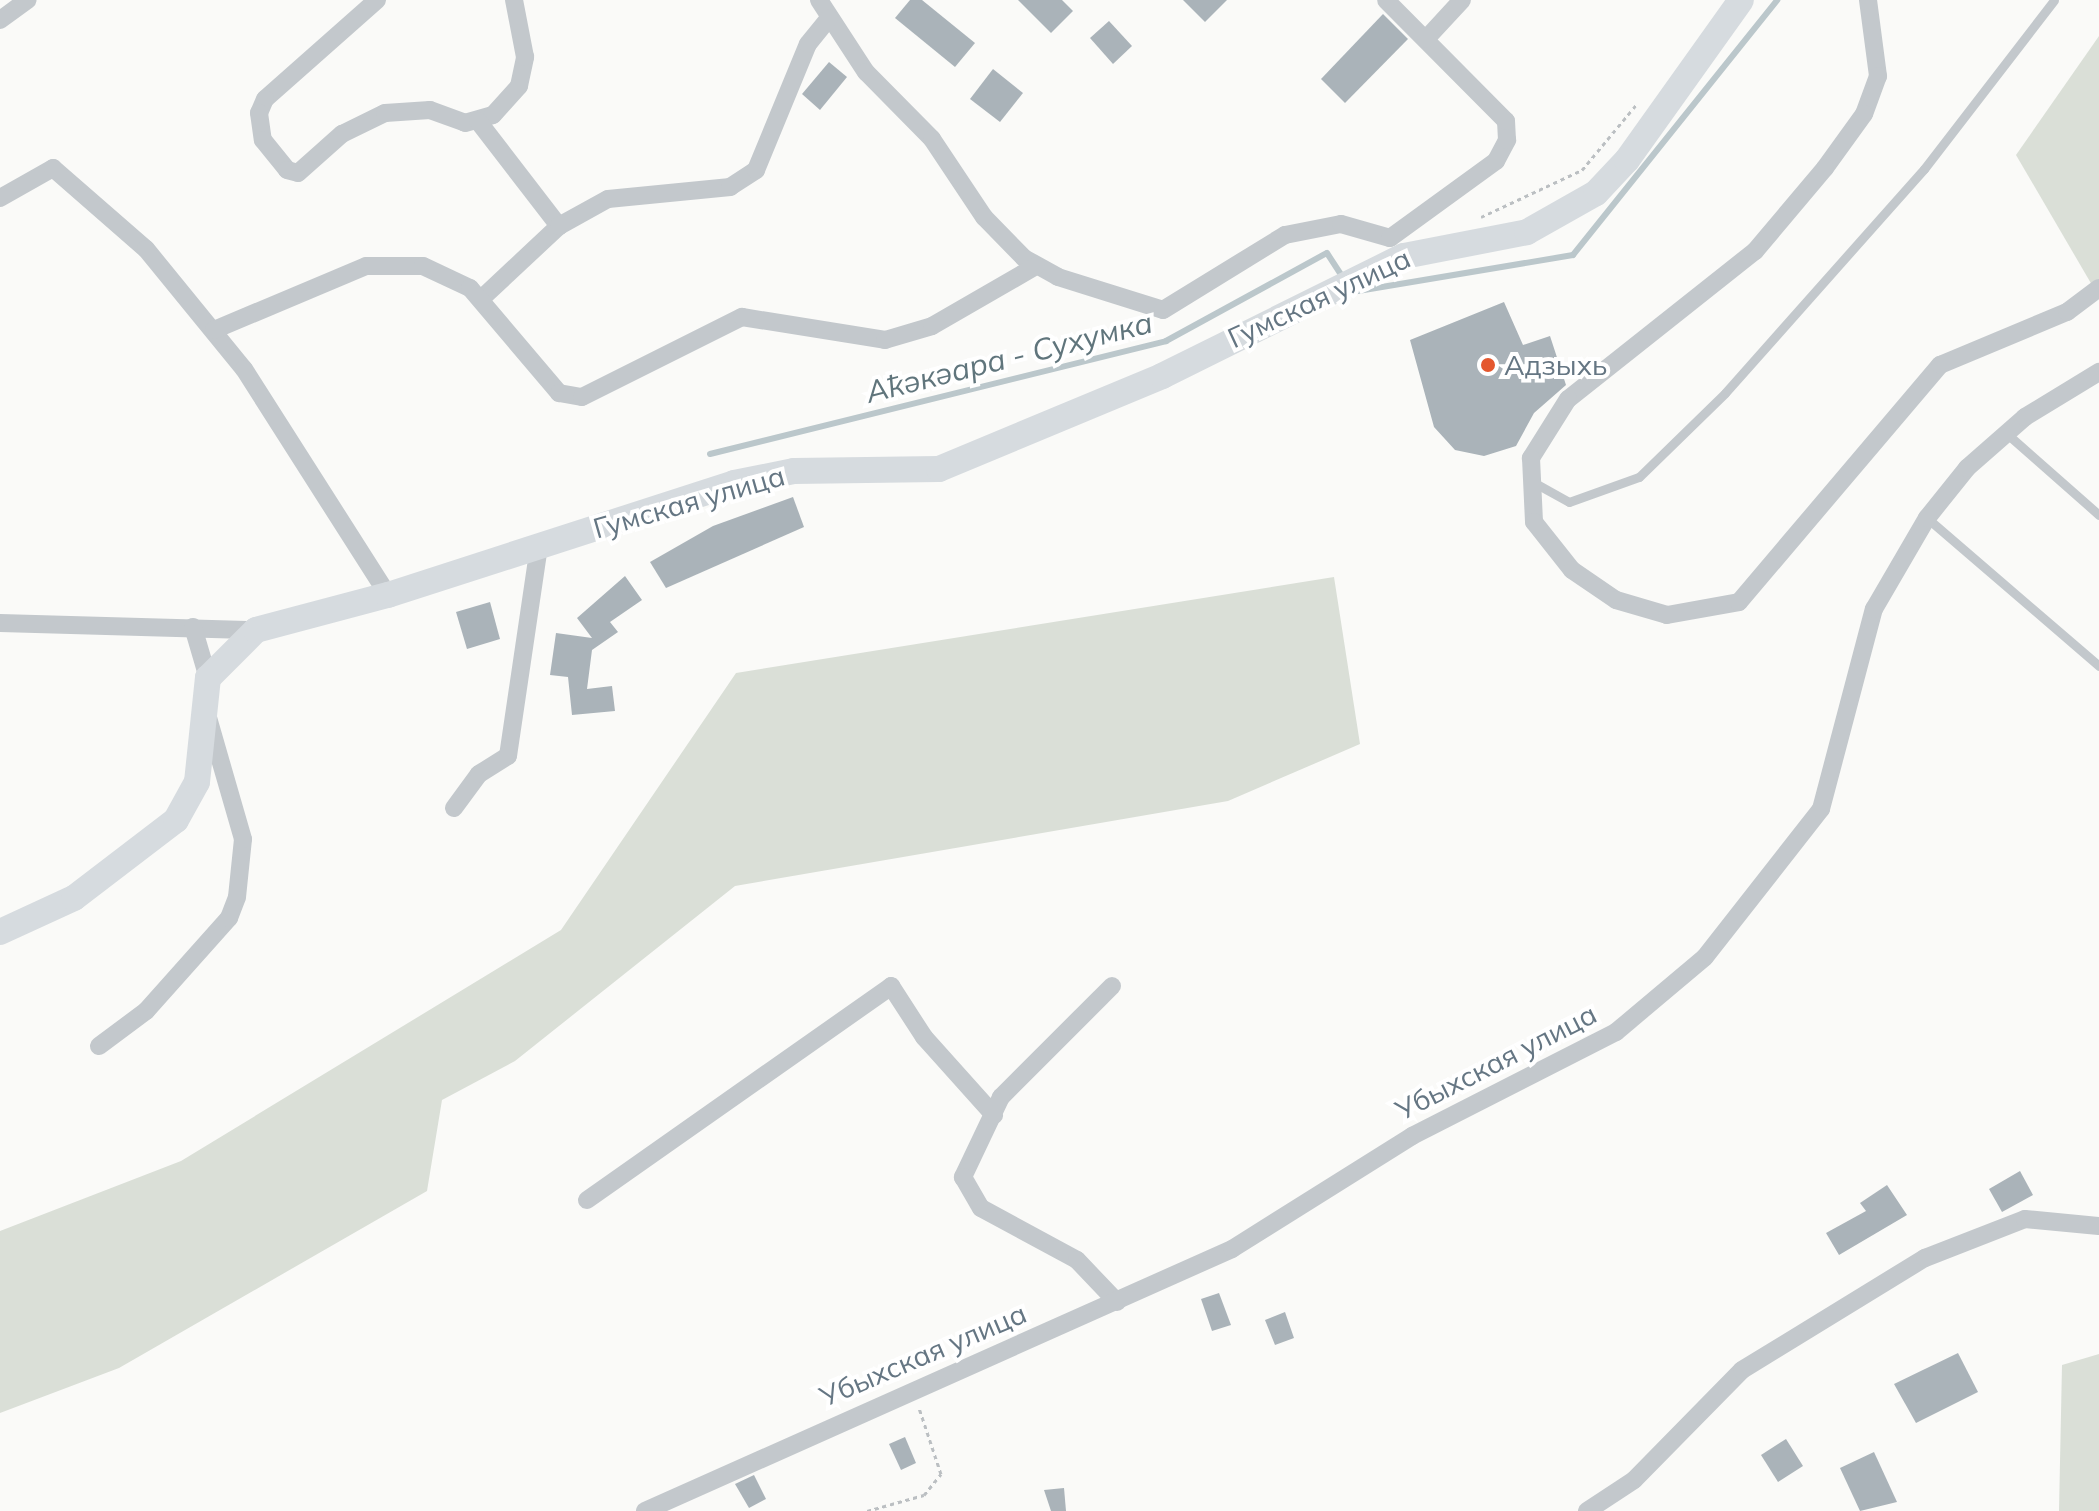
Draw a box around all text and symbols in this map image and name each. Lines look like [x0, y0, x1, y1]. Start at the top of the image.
street label: Гумская улица [1222, 241, 1416, 355]
water label: Аҟәкәара - Сухумка [862, 304, 1156, 410]
place label: Адзыхь [1504, 348, 1607, 382]
marker: Адзыхь [1479, 356, 1497, 374]
street label: Гумская улица [589, 459, 789, 545]
street label: Убыхская улица [1390, 997, 1602, 1127]
street label: Убыхская улица [815, 1296, 1031, 1414]

